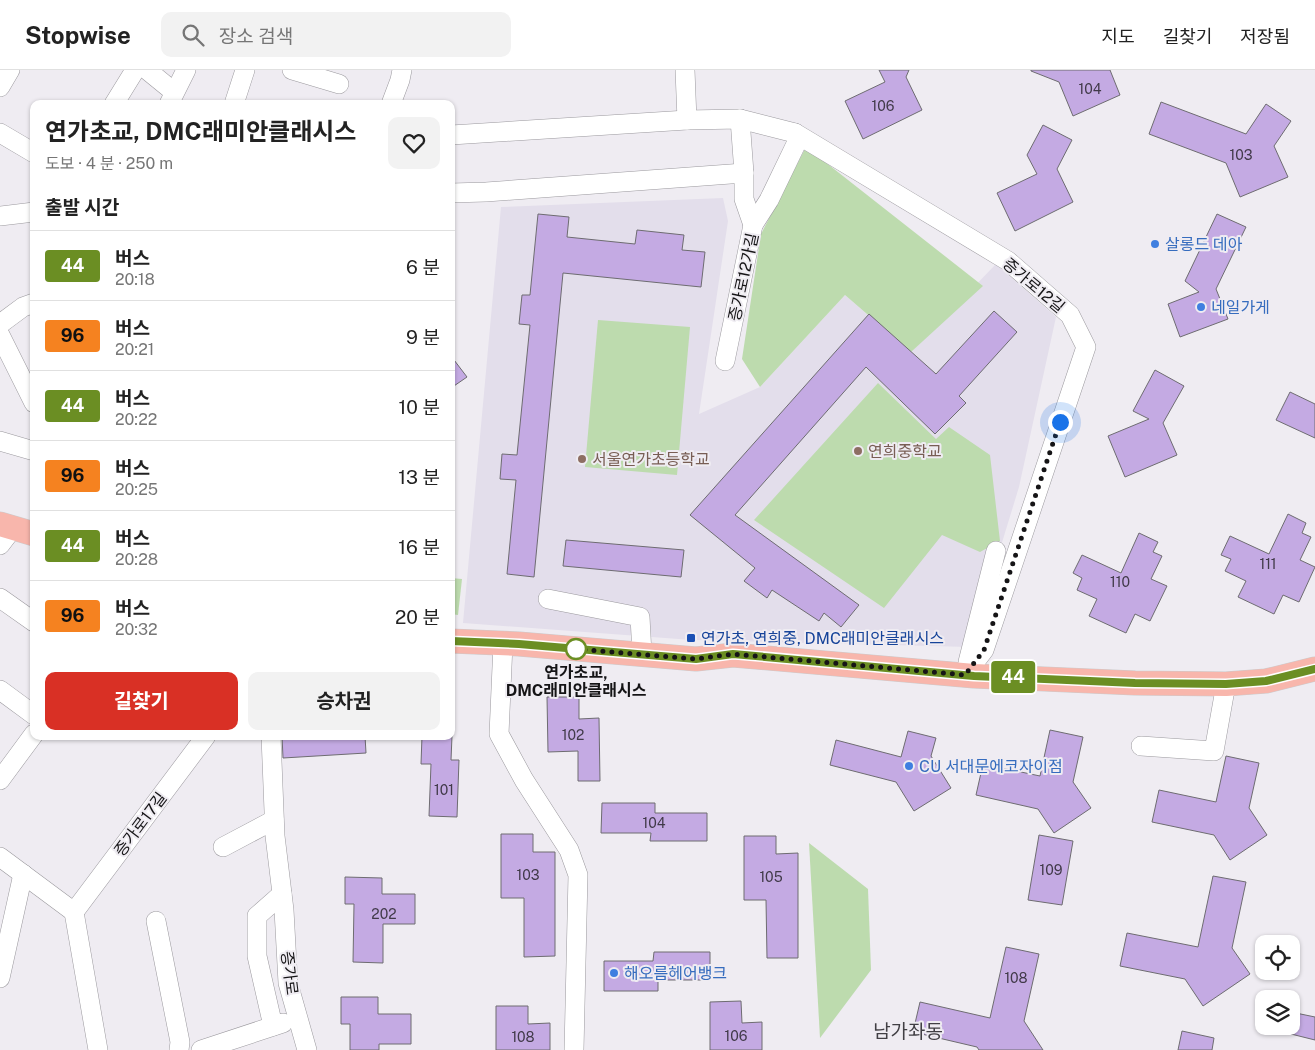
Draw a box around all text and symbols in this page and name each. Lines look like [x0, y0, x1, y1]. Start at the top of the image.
search box [161, 12, 511, 57]
text: Stopwise [25, 21, 131, 49]
icon: search [179, 21, 207, 49]
text: 장소 검색 [219, 25, 293, 47]
text: 지도 [1102, 26, 1135, 47]
text: 길찾기 [1163, 26, 1212, 47]
text: 저장됨 [1240, 26, 1290, 47]
house number: 104 [1078, 81, 1102, 97]
house number: 106 [872, 98, 895, 114]
text: 연가초교, DMC래미안클래시스 [45, 117, 356, 145]
button: heart [388, 117, 440, 169]
house number: 103 [1230, 147, 1253, 163]
text: 도보 · 4 분 · 250 m [45, 154, 173, 173]
text: 출발 시간 [45, 196, 119, 218]
street label: 증가로12가길 [725, 231, 762, 323]
place label: 살롱드 데아 [1165, 235, 1243, 254]
marker: 살롱드 데아 [1149, 238, 1161, 250]
text: 버스 [115, 247, 150, 269]
street label: 증가로12길 [999, 254, 1068, 317]
text: 44 [61, 255, 84, 276]
text: 6 분 [406, 256, 440, 278]
text: 20:18 [115, 270, 155, 289]
place label: 네일가게 [1211, 298, 1270, 317]
marker: 네일가게 [1195, 301, 1207, 313]
text: 버스 [115, 317, 150, 339]
text: 96 [61, 325, 84, 346]
text: 9 분 [406, 326, 440, 348]
text: 20:21 [115, 340, 154, 359]
text: 버스 [115, 387, 150, 409]
text: 44 [61, 395, 84, 416]
text: 10 분 [399, 396, 440, 418]
text: 20:22 [115, 410, 157, 429]
your location [1048, 410, 1073, 435]
place label: 연희중학교 [868, 442, 942, 461]
marker: 연희중학교 [852, 445, 864, 457]
place label: 서울연가초등학교 [592, 450, 710, 469]
marker: 서울연가초등학교 [576, 453, 588, 465]
text: 버스 [115, 457, 150, 479]
text: 96 [61, 465, 84, 486]
text: 13 분 [398, 466, 440, 488]
text: 20:25 [115, 480, 158, 499]
text: 버스 [115, 527, 150, 549]
text: 44 [61, 535, 84, 556]
text: 16 분 [398, 536, 440, 558]
text: 20:28 [115, 550, 158, 569]
house number: 111 [1259, 556, 1277, 572]
house number: 110 [1110, 574, 1130, 590]
text: 버스 [115, 597, 150, 619]
text: 96 [61, 605, 84, 626]
text: 20 분 [395, 606, 440, 628]
text: 20:32 [115, 620, 158, 639]
place label: 연가초, 연희중, DMC래미안클래시스 [701, 629, 944, 648]
marker: 연가초, 연희중, DMC래미안클래시스 [685, 632, 697, 644]
marker: 연가초교, DMC래미안클래시스 [565, 638, 587, 660]
line badge: 44 [990, 661, 1036, 693]
place label: 연가초교, DMC래미안클래시스 [506, 663, 647, 700]
text: 44 [1001, 666, 1025, 687]
button: 길찾기 [45, 672, 238, 730]
button: 승차권 [248, 672, 440, 730]
house number: 102 [562, 727, 584, 743]
place label: CU 서대문에코자이점 [919, 757, 1063, 776]
marker: CU 서대문에코자이점 [903, 760, 915, 772]
house number: 101 [434, 782, 454, 798]
street label: 증가로17길 [110, 789, 171, 860]
house number: 104 [642, 815, 666, 831]
house number: 109 [1040, 862, 1063, 878]
house number: 103 [517, 867, 540, 883]
house number: 105 [759, 869, 783, 885]
house number: 202 [371, 906, 397, 922]
map controls [1255, 935, 1300, 1035]
button: locate [1255, 935, 1300, 980]
street label: 증가로 [277, 950, 302, 996]
place label: 해오름헤어뱅크 [624, 964, 727, 983]
marker: 해오름헤어뱅크 [608, 967, 620, 979]
house number: 108 [1004, 970, 1028, 986]
button: layers [1255, 990, 1300, 1035]
district label: 남가좌동 [873, 1020, 943, 1042]
house number: 106 [725, 1028, 748, 1044]
house number: 108 [511, 1029, 535, 1045]

